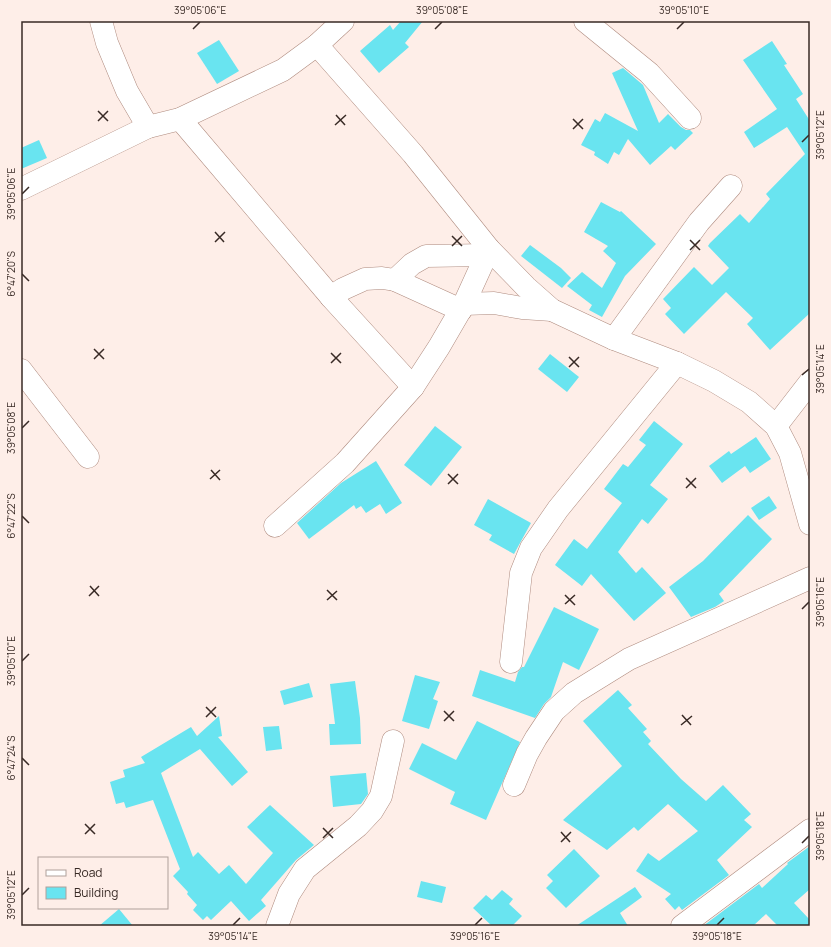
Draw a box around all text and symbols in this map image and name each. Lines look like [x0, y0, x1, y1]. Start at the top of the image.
text: 39°05'06"E [174, 3, 226, 17]
text: 39°05'08"E [416, 3, 468, 17]
text: 39°05'10"E [659, 3, 709, 17]
text: 39°05'12"E [813, 110, 827, 160]
text: 39°05'06"E [4, 168, 18, 220]
text: 6°47'20"S [4, 251, 18, 297]
text: 39°05'14"E [813, 344, 827, 394]
text: 39°05'08"E [4, 402, 18, 454]
text: 6°47'22"S [4, 493, 18, 539]
text: 39°05'16"E [813, 577, 827, 627]
text: 39°05'10"E [4, 636, 18, 686]
text: 6°47'24"S [4, 736, 18, 780]
text: 39°05'18"E [813, 811, 827, 861]
legend [38, 857, 168, 909]
text: Road [74, 864, 102, 881]
text: 39°05'12"E [4, 870, 18, 920]
text: Building [74, 884, 118, 901]
text: 39°05'14"E [208, 929, 258, 943]
text: 39°05'16"E [450, 929, 500, 943]
text: 39°05'18"E [692, 929, 742, 943]

